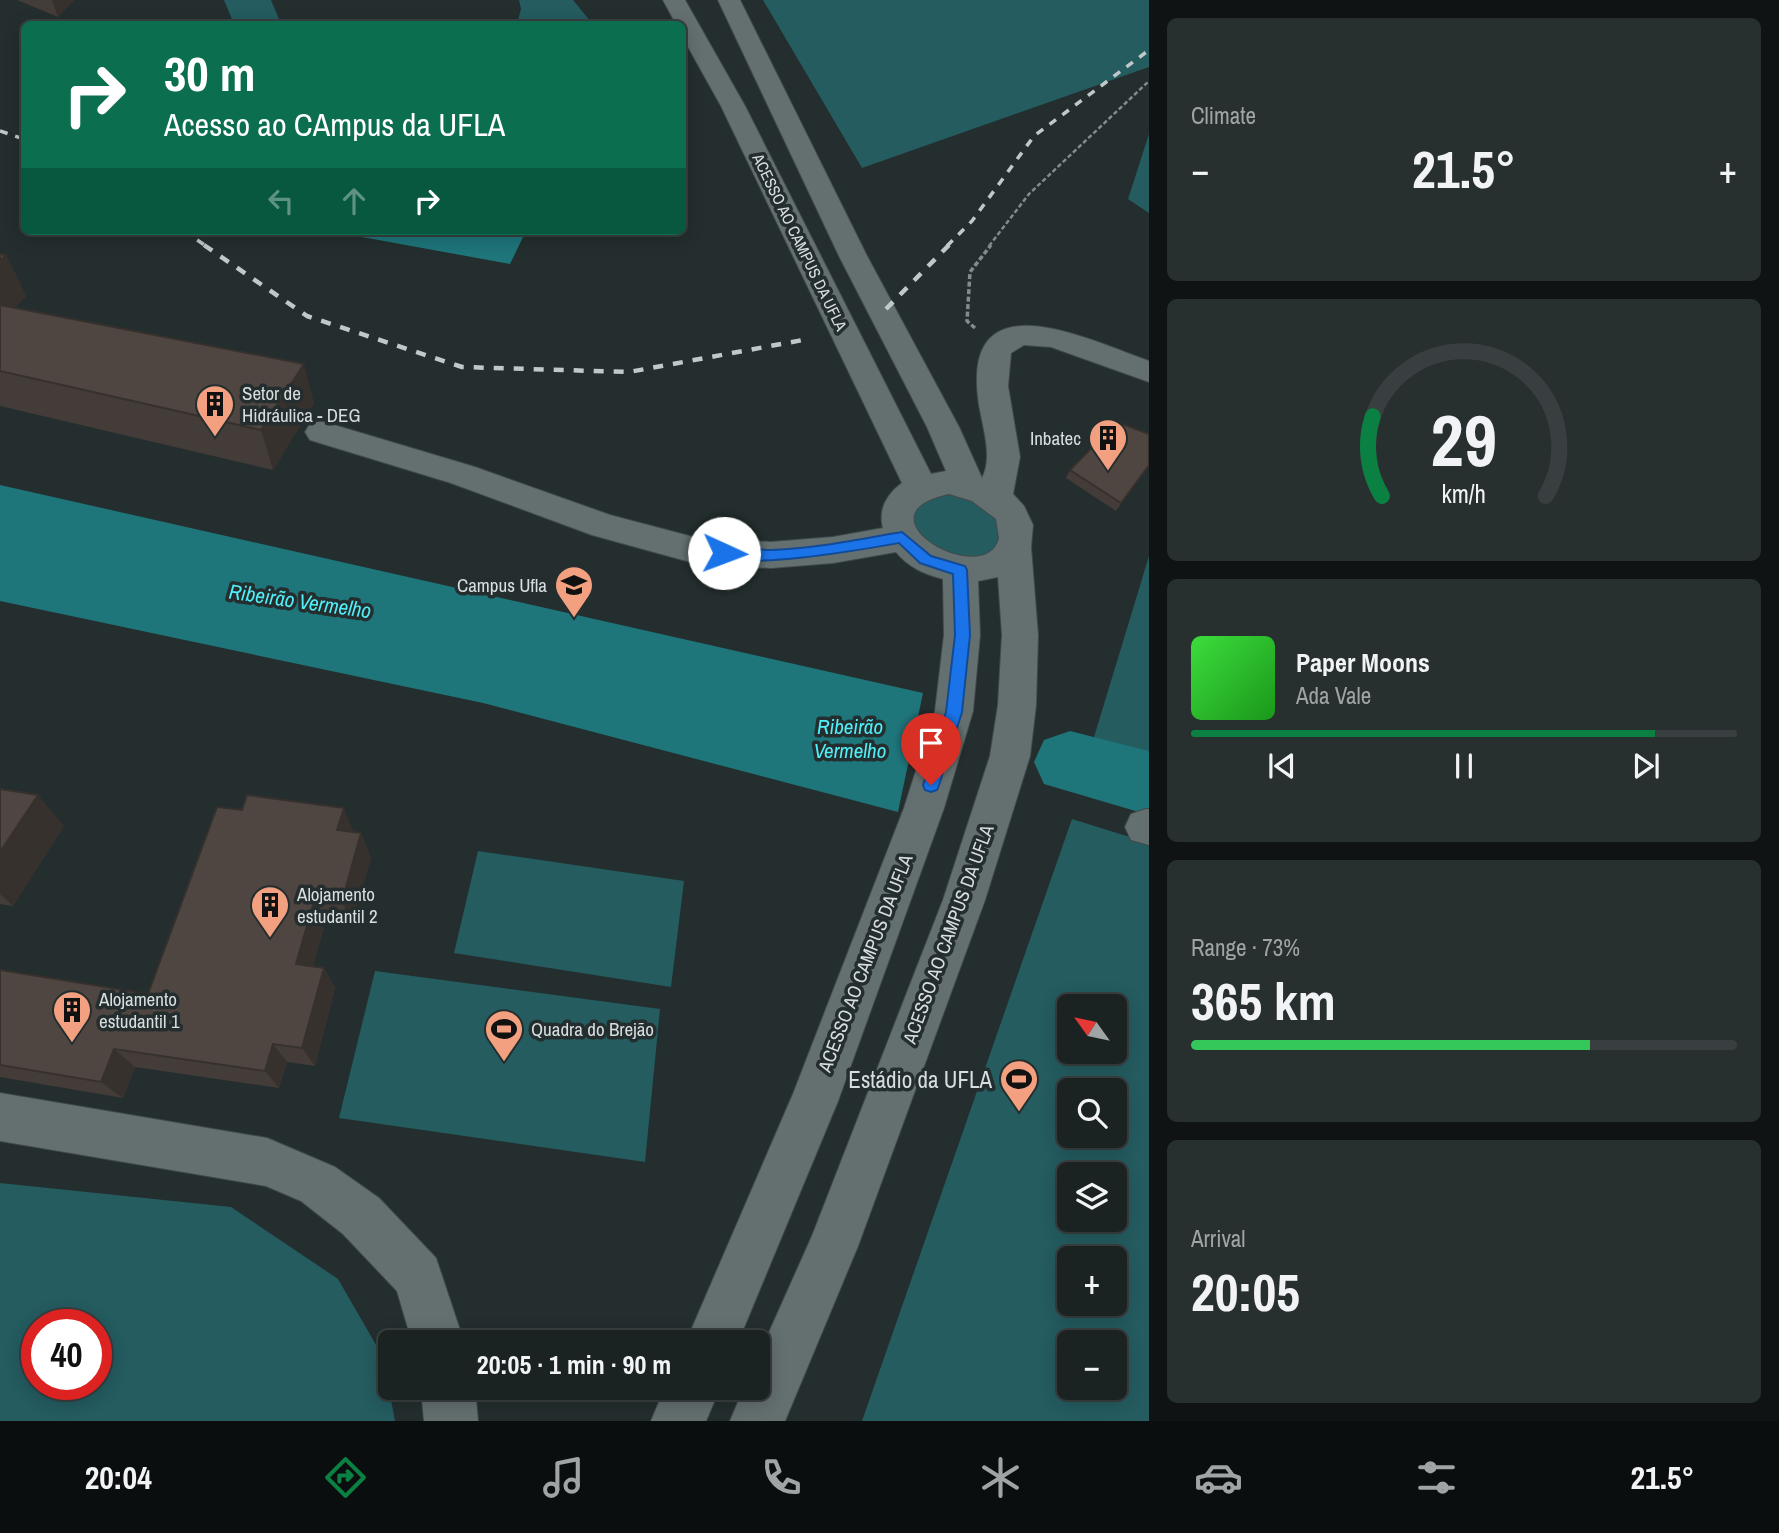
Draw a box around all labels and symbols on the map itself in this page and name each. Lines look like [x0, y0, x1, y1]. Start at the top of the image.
street label: ACESSO AO CAMPUS DA UFLA [747, 149, 853, 335]
place label: Setor de Hidráulica - DEG [242, 380, 361, 428]
building icon: Setor de Hidráulica - DEG [194, 383, 236, 438]
building icon: Inbatec [1087, 417, 1129, 472]
place label: Inbatec [1030, 425, 1081, 451]
position arrow [687, 516, 761, 590]
school or university icon: Campus Ufla [553, 564, 595, 619]
place label: Campus Ufla [457, 572, 547, 598]
water label: Ribeirão Vermelho [227, 577, 373, 625]
water label: Ribeirão Vermelho [814, 712, 886, 765]
pin [901, 713, 961, 785]
street label: ACESSO AO CAMPUS DA UFLA [896, 820, 1000, 1048]
street label: ACESSO AO CAMPUS DA UFLA [811, 850, 919, 1077]
place label: Alojamento estudantil 2 [296, 881, 378, 929]
building icon: Alojamento estudantil 2 [249, 884, 291, 939]
place label: Alojamento estudantil 1 [98, 986, 180, 1034]
building icon: Alojamento estudantil 1 [51, 989, 93, 1044]
north arrow [1057, 994, 1127, 1064]
sports icon: Quadra do Brejão [483, 1008, 525, 1063]
place label: Quadra do Brejão [531, 1016, 654, 1042]
sports icon: Estádio da UFLA [998, 1058, 1040, 1113]
place label: Estádio da UFLA [848, 1064, 992, 1095]
speed limit sign: 40 [21, 1309, 112, 1400]

